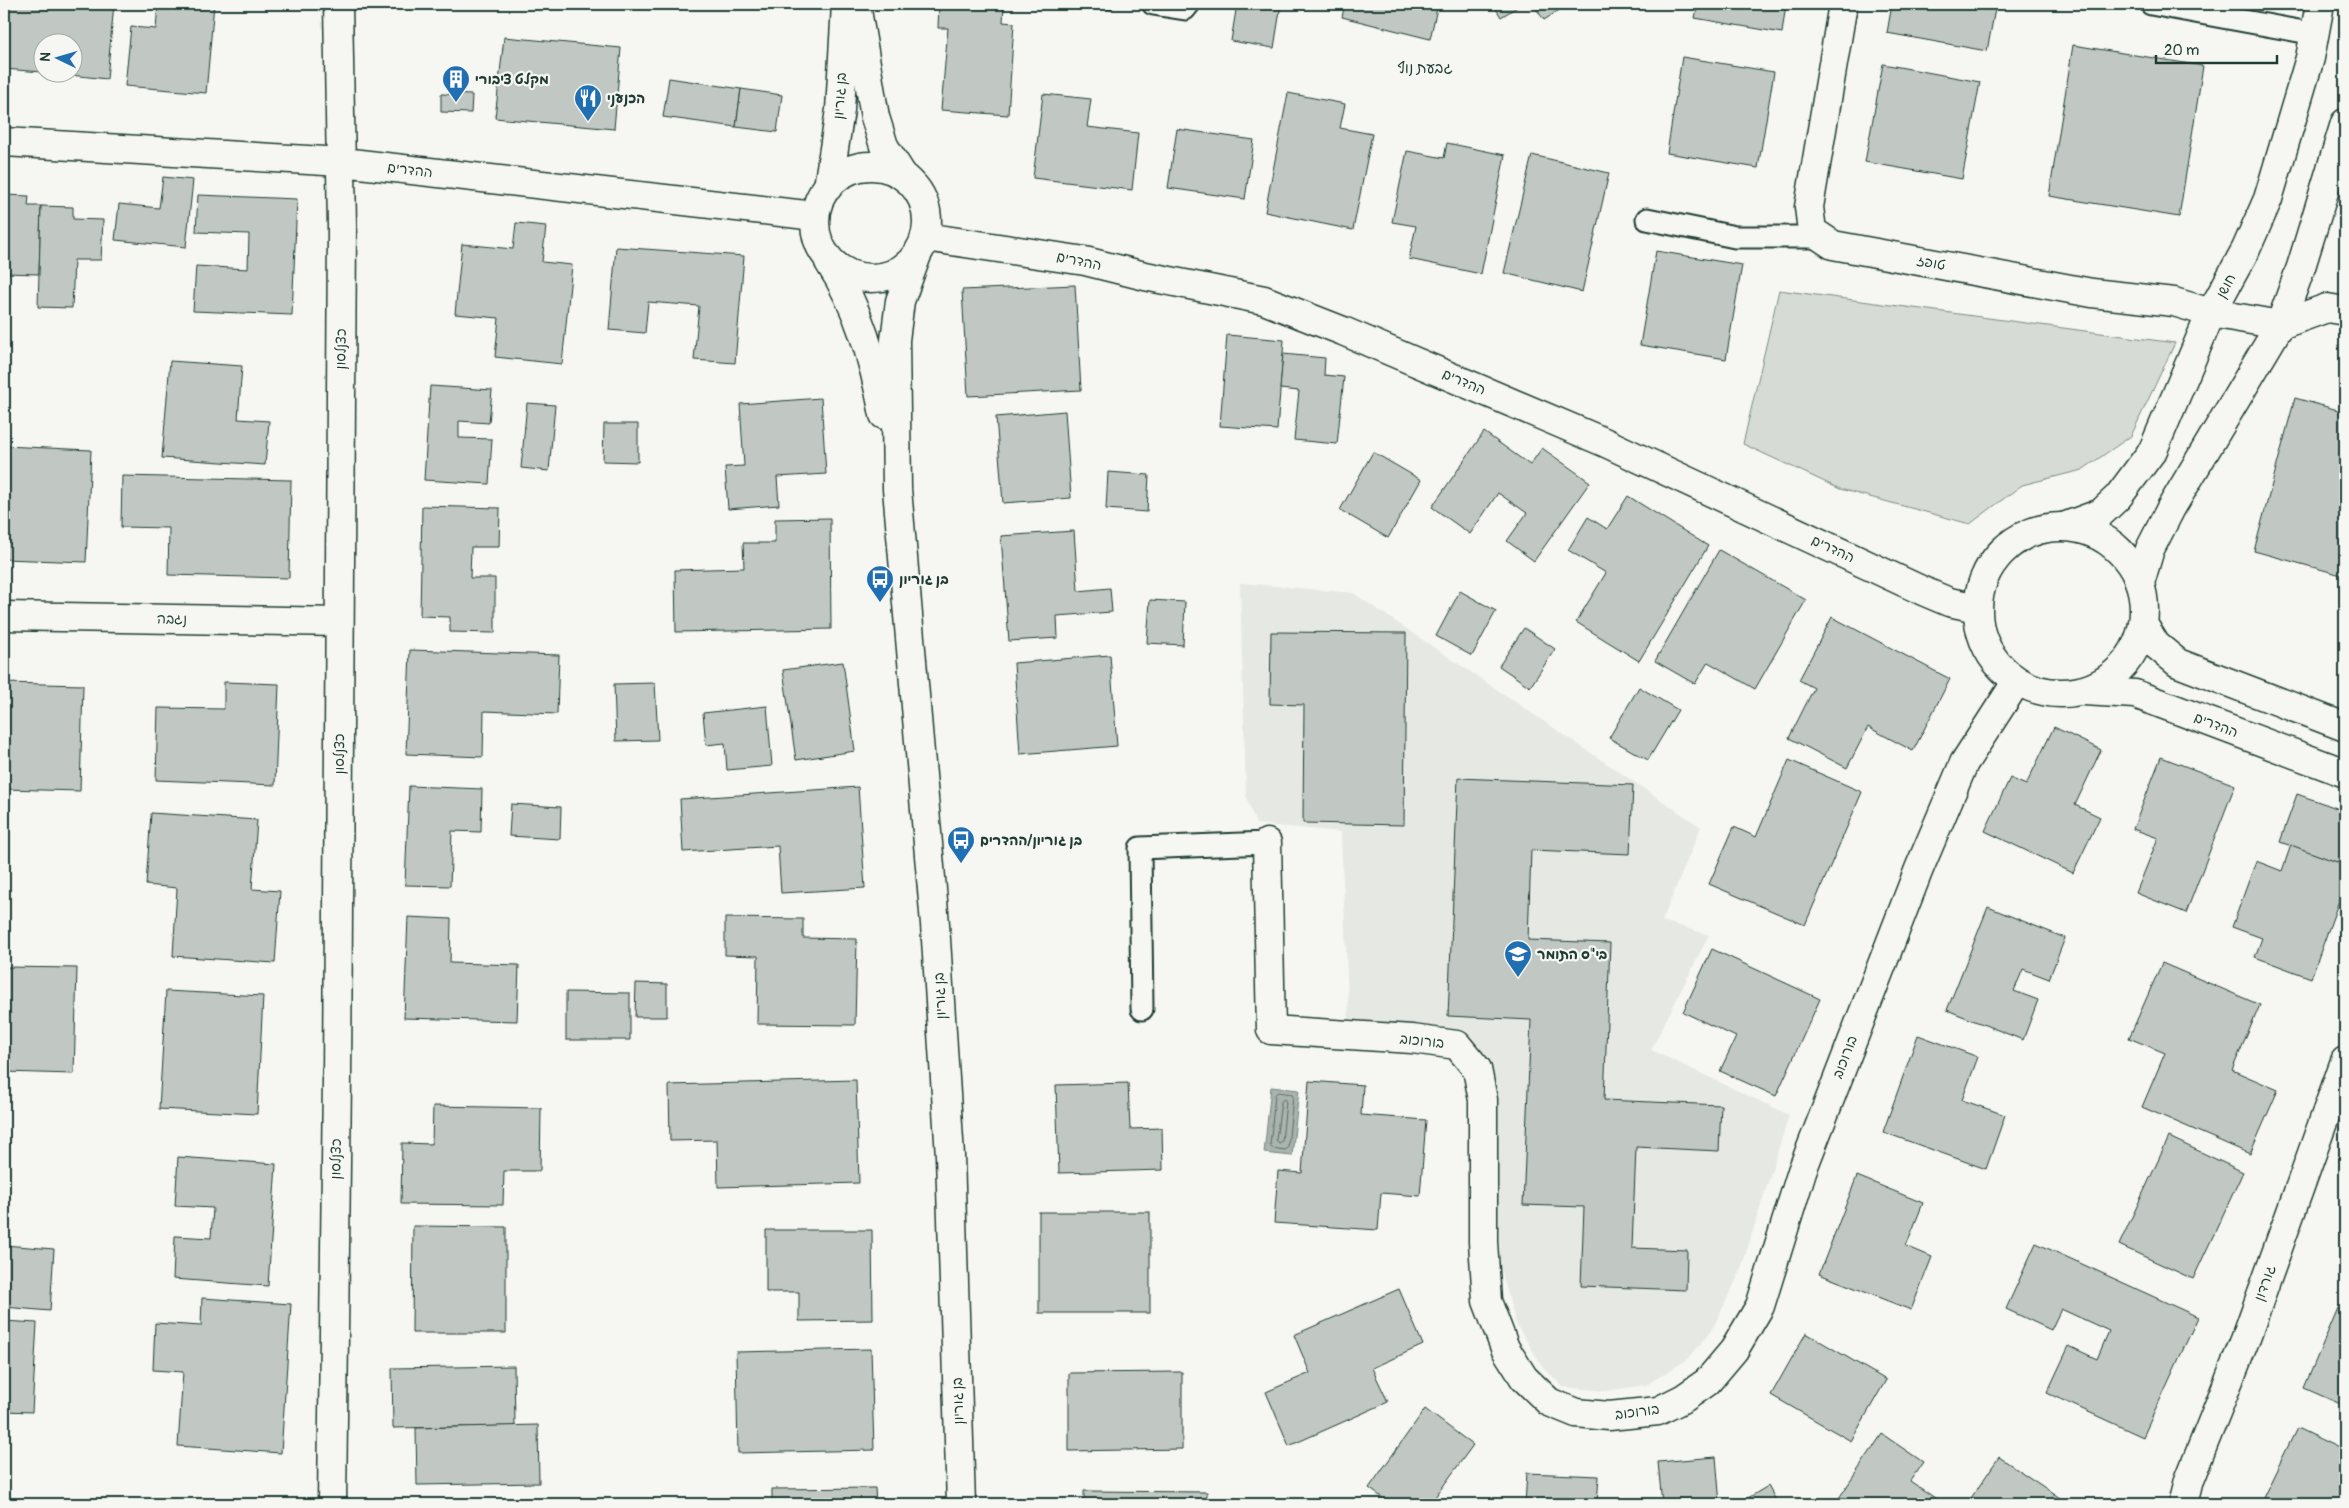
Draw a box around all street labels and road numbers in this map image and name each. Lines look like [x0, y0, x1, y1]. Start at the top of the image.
street label: בן גוריון [830, 72, 850, 120]
street label: ההדרים [386, 159, 434, 181]
street label: ההדרים [1055, 248, 1103, 274]
street label: טופז [1915, 252, 1947, 274]
street label: חושן [2213, 271, 2239, 301]
street label: כצנלסון [332, 328, 350, 370]
street label: ההדרים [1440, 365, 1488, 399]
street label: ההדרים [1809, 532, 1857, 566]
street label: נגבה [157, 610, 187, 628]
street label: ההדרים [2192, 709, 2240, 741]
street label: כצנלסון [331, 733, 348, 775]
street label: בן גוריון [930, 972, 950, 1020]
street label: בורוכוב [1399, 1030, 1445, 1052]
street label: בורוכוב [1829, 1033, 1861, 1081]
street label: כצנלסון [327, 1138, 345, 1180]
street label: גורדון [2251, 1262, 2279, 1303]
street label: בן גוריון [949, 1377, 967, 1425]
street label: בורוכוב [1614, 1400, 1660, 1424]

